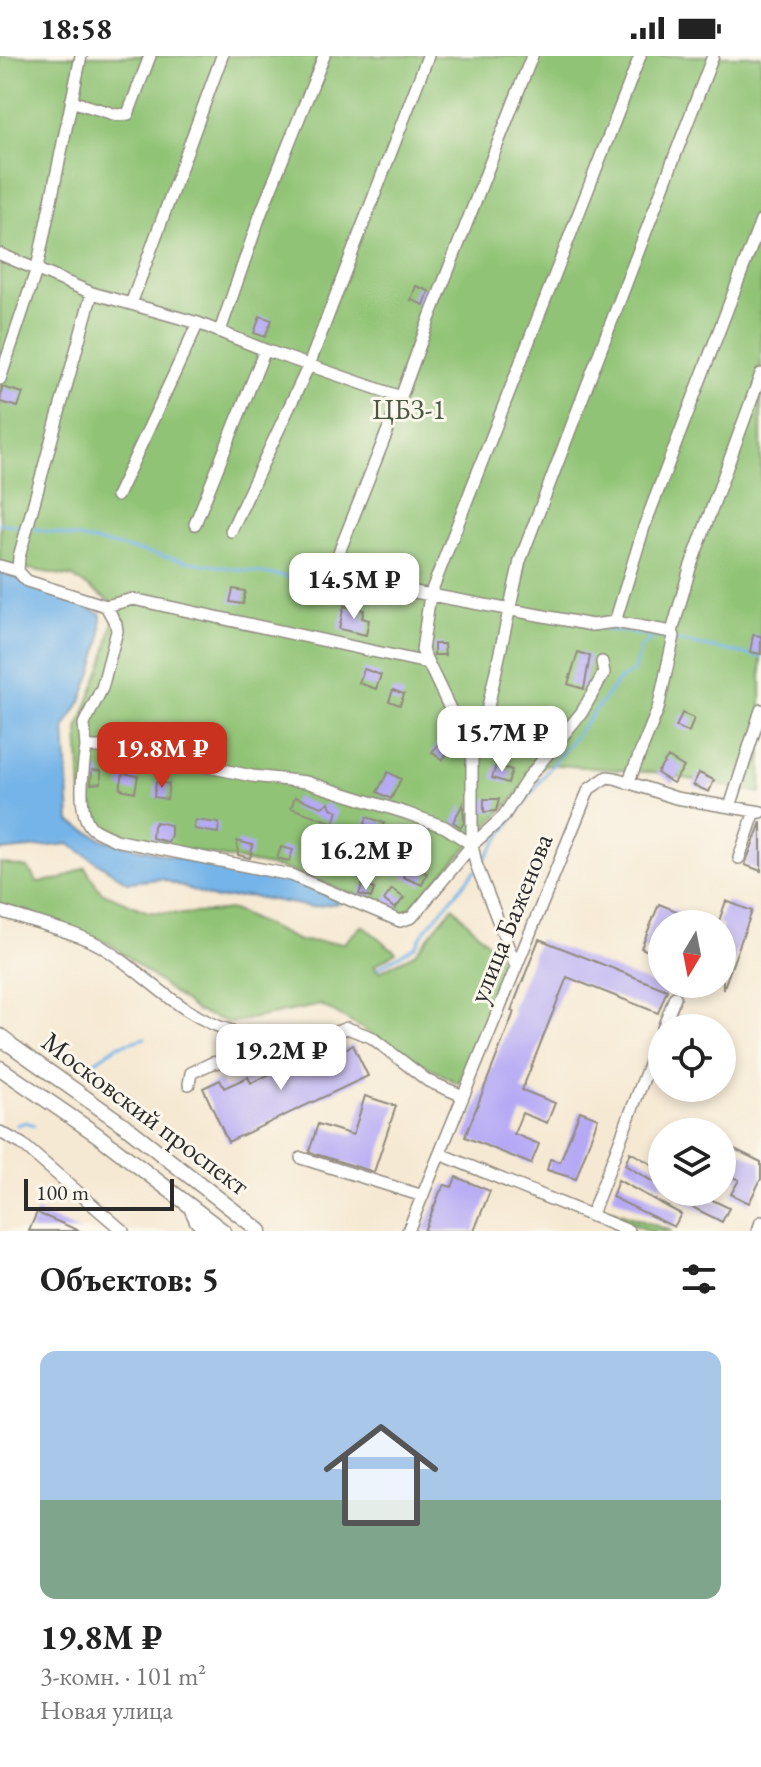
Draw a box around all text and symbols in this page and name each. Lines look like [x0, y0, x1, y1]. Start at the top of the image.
text: 18:58 [40, 9, 112, 48]
park label: ЦБЗ-1 [372, 391, 446, 427]
pin: 14.5M ₽ [280, 553, 428, 621]
text: 14.5M ₽ [307, 562, 401, 596]
pin: 15.7M ₽ [428, 706, 576, 774]
text: 15.7M ₽ [455, 715, 549, 749]
pin: 19.8M ₽ [88, 722, 236, 790]
text: 19.8M ₽ [115, 731, 209, 765]
pin: 16.2M ₽ [292, 824, 440, 892]
street label: улица Баженова [460, 827, 561, 1008]
text: 16.2M ₽ [319, 833, 413, 867]
north arrow [648, 910, 736, 998]
map controls [648, 910, 736, 1206]
button: locate [648, 1014, 736, 1102]
street label: Московский проспект [35, 1023, 257, 1203]
pin: 19.2M ₽ [207, 1024, 355, 1092]
text: 19.2M ₽ [234, 1033, 328, 1067]
button: layers [648, 1118, 736, 1206]
scale bar [24, 1175, 174, 1211]
text: 100 m [36, 1178, 89, 1207]
text: Объектов: 5 [40, 1257, 219, 1301]
icon: filters [677, 1257, 721, 1301]
icon: home [309, 1403, 453, 1547]
text: 19.8M ₽ [40, 1615, 163, 1659]
text: 3-комн. · 101 m² [40, 1659, 206, 1693]
text: Новая улица [40, 1693, 173, 1727]

